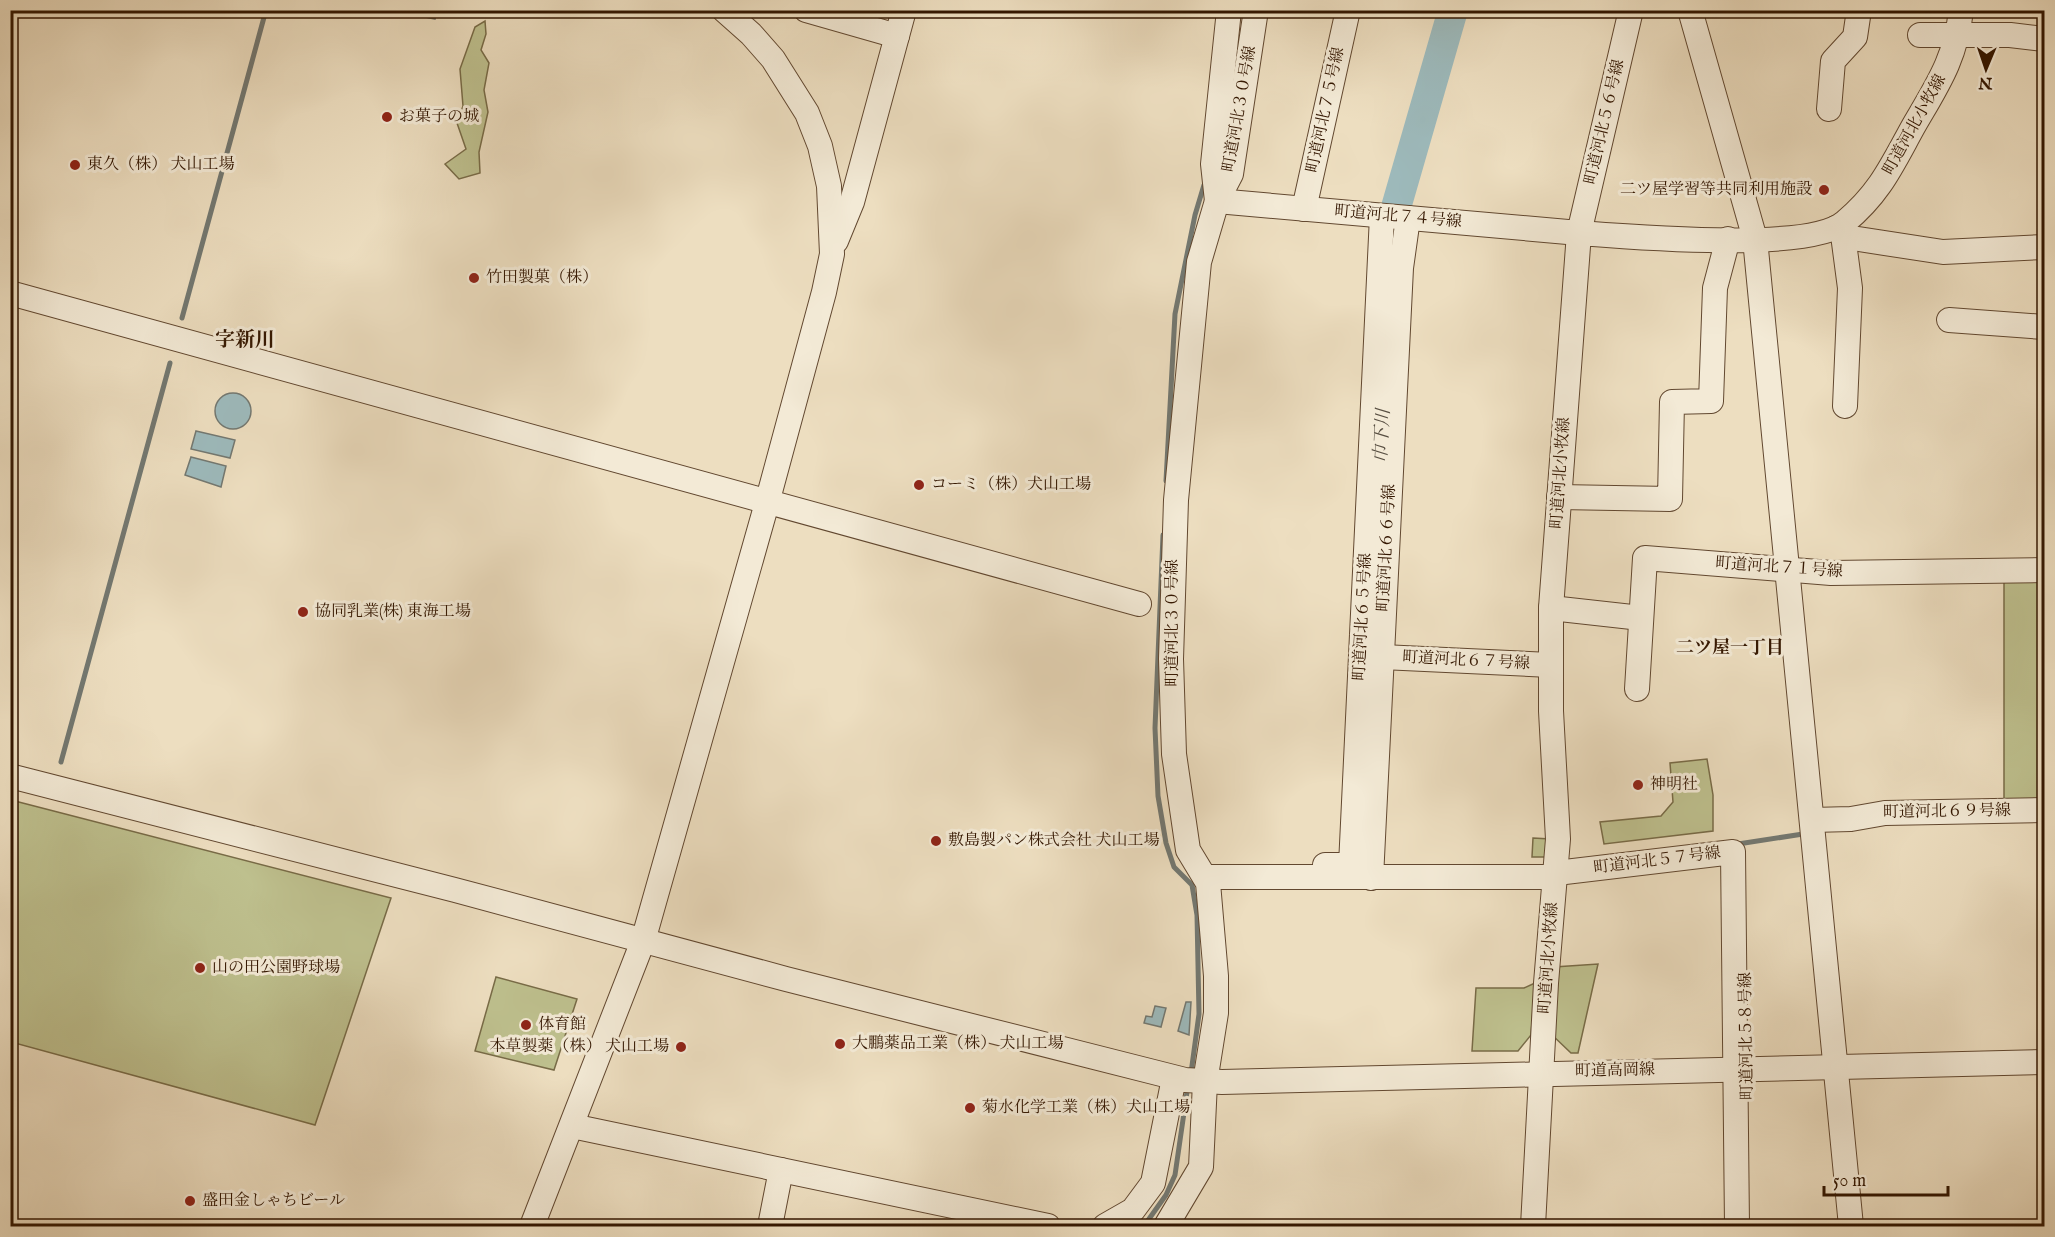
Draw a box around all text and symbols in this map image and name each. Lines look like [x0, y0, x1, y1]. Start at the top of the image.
north arrow [1956, 39, 2016, 99]
street label: 町道河北３０号線 [1219, 44, 1261, 174]
street label: 町道河北７５号線 [1303, 45, 1349, 175]
street label: 町道河北５６号線 [1581, 57, 1629, 187]
street label: 町道河北小牧線 [1879, 71, 1951, 179]
text: N [1978, 72, 1994, 92]
place label: お菓子の城 [399, 107, 479, 127]
marker: お菓子の城 [380, 110, 394, 124]
place label: 東久（株） 犬山工場 [87, 155, 235, 175]
marker: 東久（株） 犬山工場 [68, 158, 82, 172]
place label: 二ツ屋学習等共同利用施設 [1620, 180, 1812, 200]
marker: 二ツ屋学習等共同利用施設 [1817, 183, 1831, 197]
street label: 町道河北７４号線 [1333, 201, 1463, 233]
place label: 竹田製菓（株） [486, 268, 598, 288]
marker: 竹田製菓（株） [467, 271, 481, 285]
district label: 字新川 [215, 328, 275, 353]
water label: 巾下川 [1370, 406, 1396, 464]
street label: 町道河北小牧線 [1547, 416, 1575, 530]
place label: コーミ（株）犬山工場 [931, 475, 1091, 495]
marker: コーミ（株）犬山工場 [912, 478, 926, 492]
street label: 町道河北６６号線 [1374, 484, 1400, 612]
street label: 町道河北６５号線 [1350, 553, 1376, 681]
street label: 町道河北７１号線 [1714, 554, 1844, 582]
street label: 町道河北３０号線 [1163, 559, 1183, 687]
place label: 協同乳業(株) 東海工場 [315, 602, 471, 622]
marker: 協同乳業(株) 東海工場 [296, 605, 310, 619]
district label: 二ツ屋一丁目 [1676, 637, 1784, 660]
street label: 町道河北６７号線 [1402, 648, 1530, 674]
place label: 神明社 [1650, 775, 1698, 795]
marker: 神明社 [1631, 778, 1645, 792]
street label: 町道河北６９号線 [1883, 801, 2011, 823]
place label: 敷島製パン株式会社 犬山工場 [948, 831, 1160, 851]
marker: 敷島製パン株式会社 犬山工場 [929, 834, 943, 848]
street label: 町道河北５７号線 [1592, 843, 1722, 879]
street label: 町道河北小牧線 [1535, 901, 1563, 1015]
place label: 山の田公園野球場 [212, 958, 340, 978]
marker: 山の田公園野球場 [193, 961, 207, 975]
street label: 町道河北５８号線 [1736, 972, 1758, 1100]
place label: 体育館 [538, 1015, 586, 1035]
marker: 体育館 [519, 1018, 533, 1032]
place label: 大鵬薬品工業（株） 犬山工場 [852, 1034, 1064, 1054]
place label: 本草製薬（株） 犬山工場 [490, 1037, 669, 1057]
marker: 大鵬薬品工業（株） 犬山工場 [833, 1037, 847, 1051]
marker: 本草製薬（株） 犬山工場 [674, 1040, 688, 1054]
street label: 町道高岡線 [1575, 1060, 1655, 1082]
place label: 菊水化学工業（株）犬山工場 [982, 1098, 1190, 1118]
marker: 菊水化学工業（株）犬山工場 [963, 1101, 977, 1115]
scale bar [1824, 1159, 1948, 1197]
text: 50 m [1833, 1170, 1866, 1193]
place label: 盛田金しゃちビール [202, 1191, 345, 1211]
marker: 盛田金しゃちビール [183, 1194, 197, 1208]

